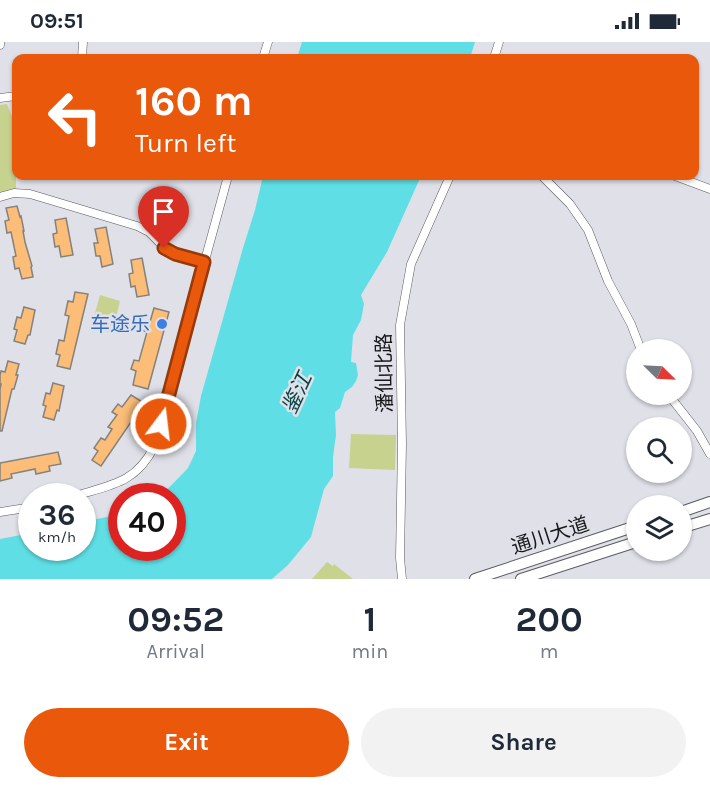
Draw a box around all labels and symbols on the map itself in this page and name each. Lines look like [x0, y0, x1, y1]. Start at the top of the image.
pin [138, 186, 189, 248]
place label: 车途乐 [90, 313, 150, 336]
marker: 车途乐 [155, 317, 169, 331]
street label: 潘仙北路 [372, 333, 397, 413]
north arrow [626, 339, 692, 405]
water label: 鉴江 [277, 367, 318, 417]
position arrow [129, 392, 193, 456]
speed limit sign: 40 [108, 483, 186, 561]
street label: 通川大道 [509, 512, 592, 559]

